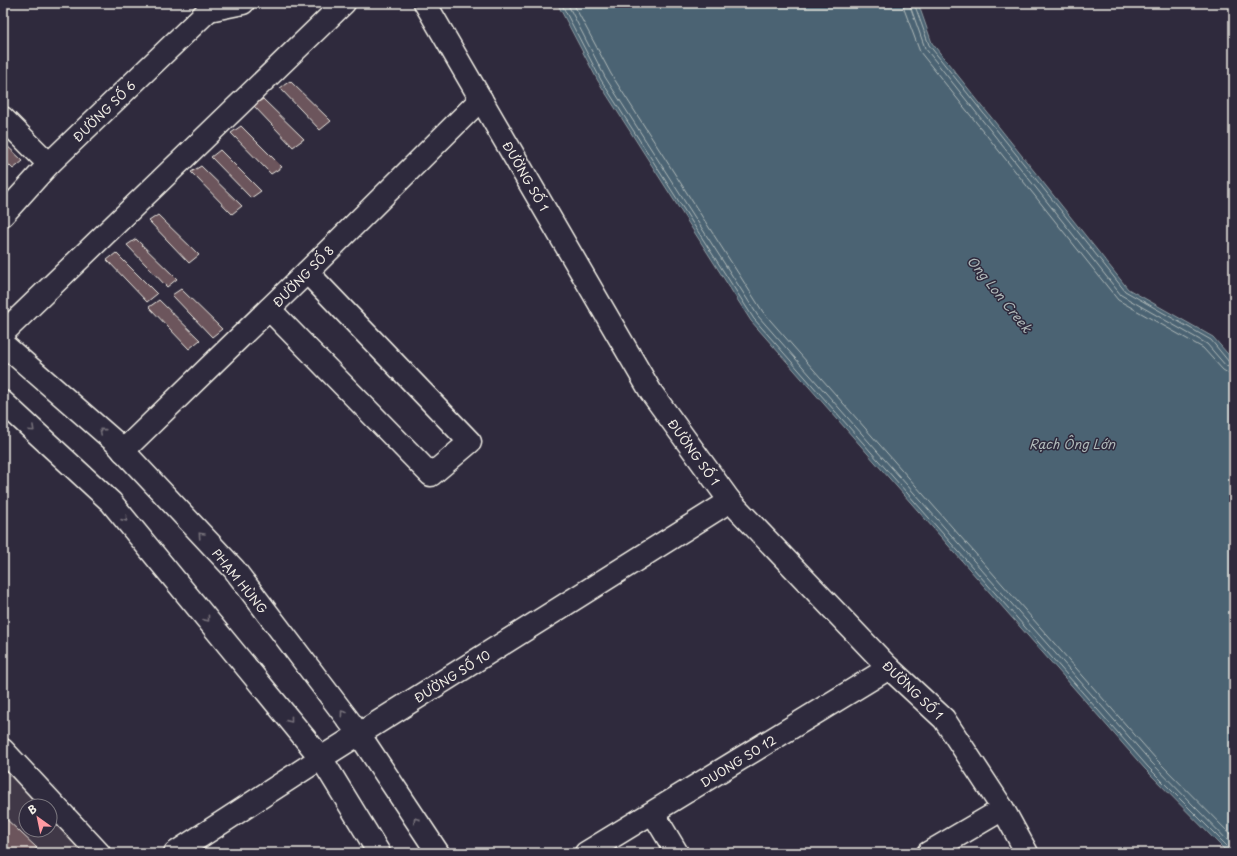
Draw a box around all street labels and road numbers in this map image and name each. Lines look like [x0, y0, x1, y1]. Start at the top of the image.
street label: ĐƯỜNG SỐ 6 [68, 76, 139, 146]
street label: ĐƯỜNG SỐ 1 [499, 138, 553, 214]
street label: ĐƯỜNG SỐ 8 [268, 241, 338, 311]
street label: ĐƯỜNG SỐ 1 [664, 415, 724, 489]
street label: PHẠM HÙNG [208, 545, 272, 617]
street label: ĐƯỜNG SỐ 10 [410, 645, 494, 707]
street label: ĐƯỜNG SỐ 1 [879, 656, 947, 724]
street label: DUONG SO 12 [697, 731, 779, 791]

